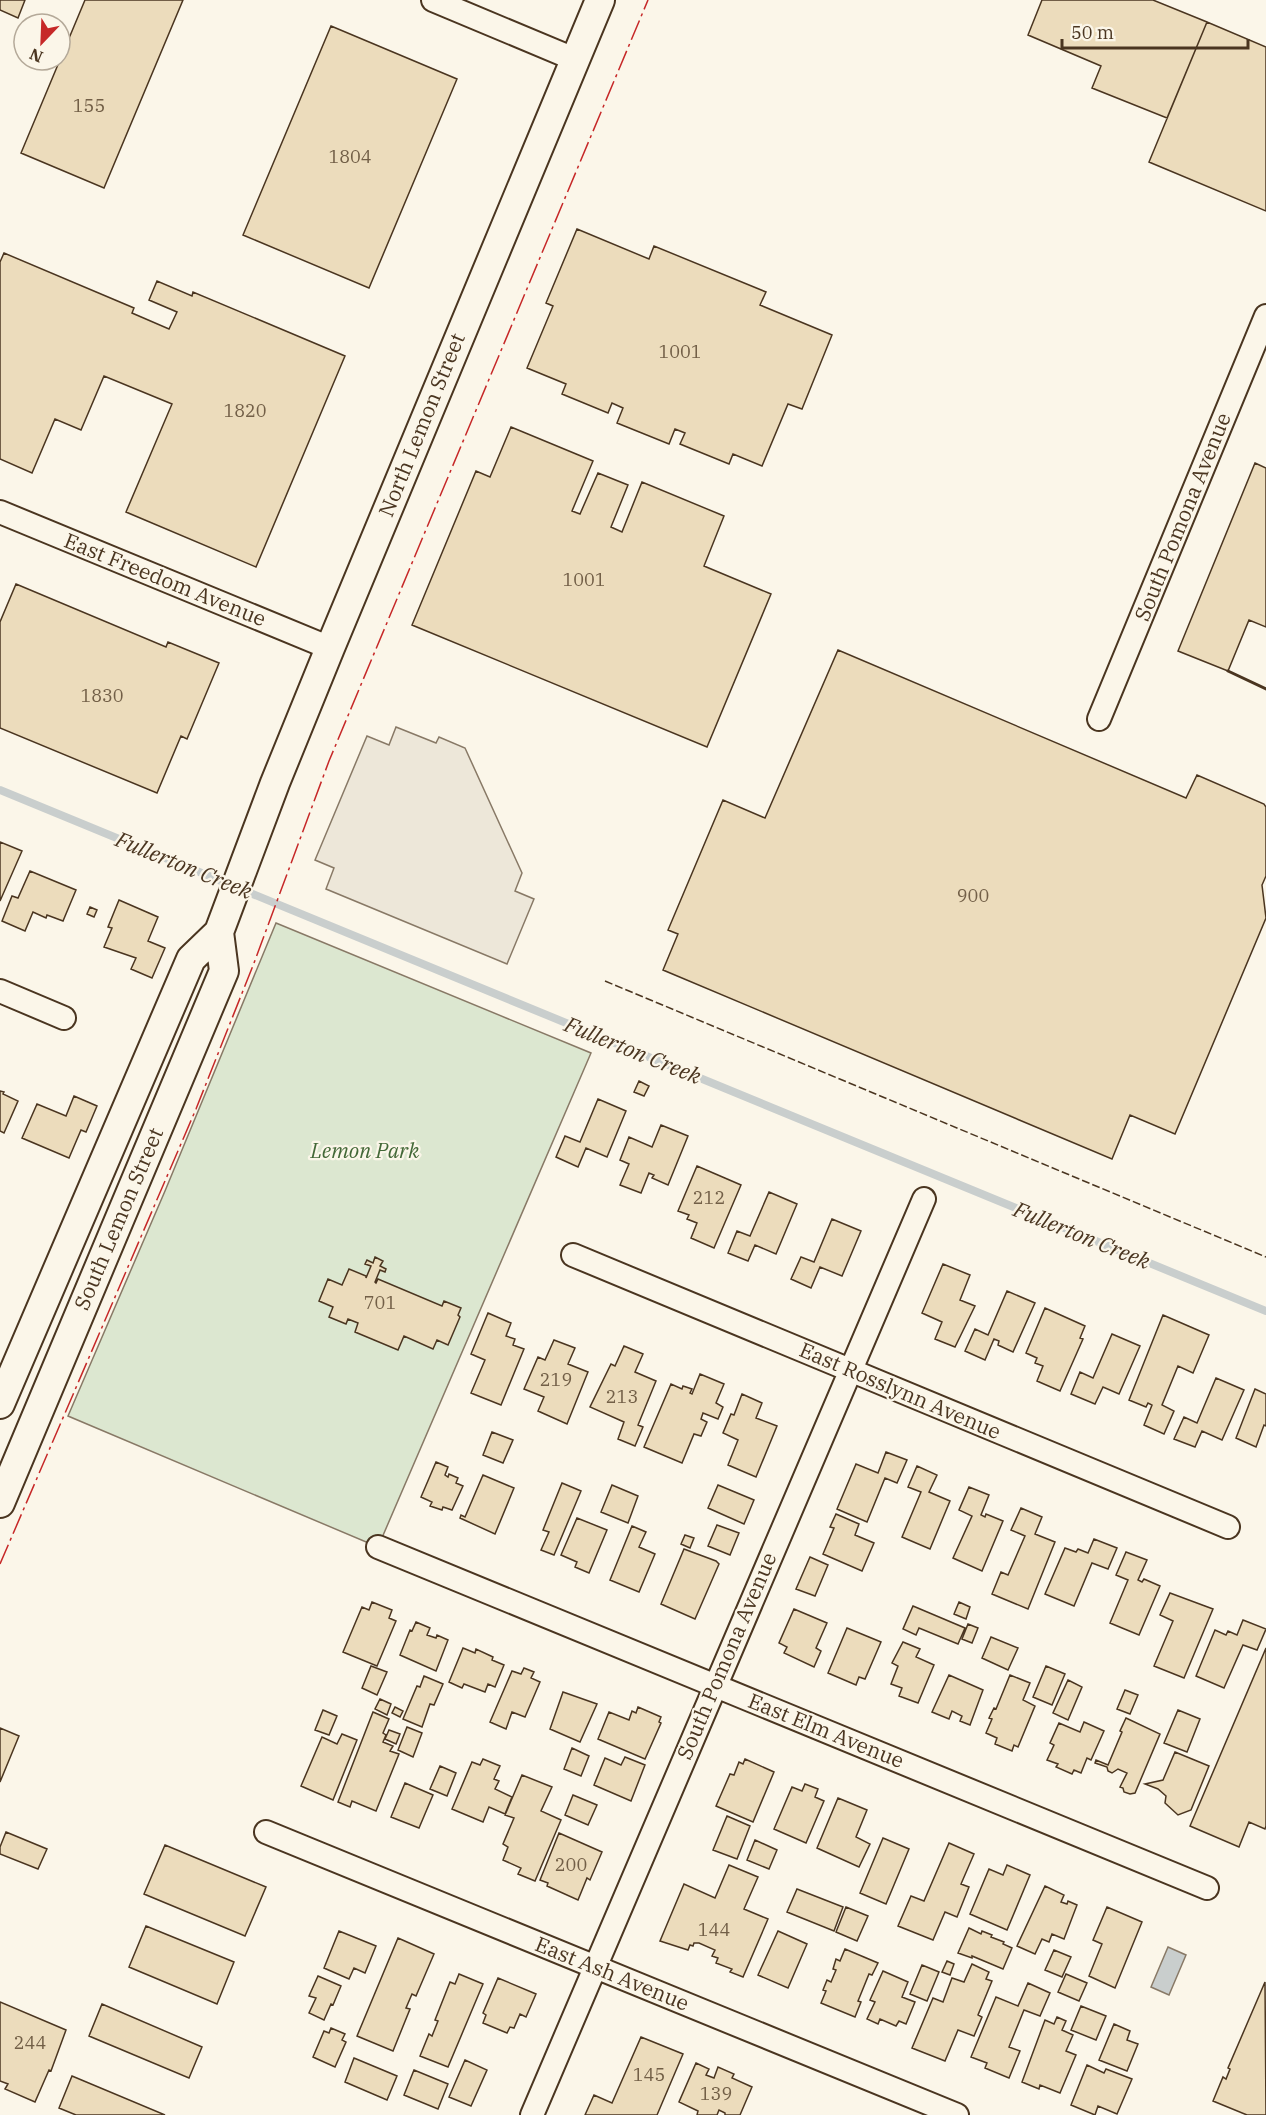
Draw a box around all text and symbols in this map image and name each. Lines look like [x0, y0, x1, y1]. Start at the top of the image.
north arrow [12, 12, 72, 72]
scale bar [1062, 12, 1248, 50]
text: 50 m [1071, 21, 1114, 44]
text: N [26, 44, 46, 67]
house number: 155 [73, 94, 105, 117]
house number: 1804 [328, 145, 372, 168]
street label: North Lemon Street [371, 329, 471, 521]
house number: 1001 [658, 340, 702, 363]
house number: 1820 [223, 399, 267, 422]
street label: South Pomona Avenue [1127, 408, 1237, 625]
street label: East Freedom Avenue [60, 526, 270, 632]
house number: 1001 [562, 568, 606, 591]
house number: 1830 [80, 684, 124, 707]
water label: Fullerton Creek [110, 824, 257, 905]
house number: 900 [957, 884, 989, 907]
water label: Fullerton Creek [559, 1009, 706, 1090]
street label: South Lemon Street [67, 1123, 169, 1314]
park label: Lemon Park [310, 1136, 420, 1164]
house number: 212 [693, 1186, 725, 1209]
water label: Fullerton Creek [1008, 1194, 1155, 1275]
house number: 701 [364, 1291, 396, 1314]
street label: East Rosslynn Avenue [795, 1335, 1005, 1445]
house number: 219 [540, 1368, 572, 1391]
house number: 213 [606, 1385, 638, 1408]
street label: South Pomona Avenue [670, 1548, 782, 1764]
street label: East Elm Avenue [744, 1686, 908, 1774]
house number: 200 [555, 1853, 587, 1876]
house number: 144 [698, 1918, 730, 1941]
street label: East Ash Avenue [531, 1929, 694, 2017]
house number: 244 [14, 2031, 46, 2054]
house number: 145 [633, 2063, 665, 2086]
house number: 139 [700, 2082, 732, 2105]

